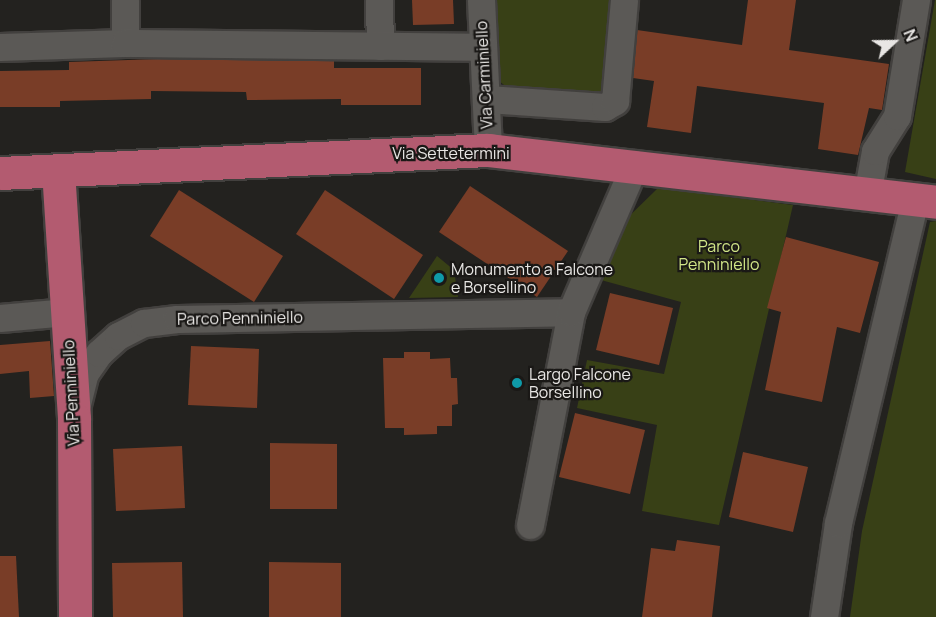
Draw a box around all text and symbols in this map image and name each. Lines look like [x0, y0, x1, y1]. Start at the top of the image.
north arrow [864, 12, 924, 72]
street label: Via Carminiello [472, 21, 496, 129]
text: N [898, 26, 923, 45]
street label: Via Settetermini [392, 143, 510, 163]
park label: Parco Penniniello [679, 236, 759, 274]
place label: Monumento a Falcone e Borsellino [451, 259, 613, 297]
marker: Monumento a Falcone e Borsellino [432, 271, 446, 285]
street label: Parco Penniniello [177, 307, 303, 329]
street label: Via Penniniello [59, 339, 83, 447]
place label: Largo Falcone Borsellino [529, 364, 631, 402]
marker: Largo Falcone Borsellino [510, 376, 524, 390]

